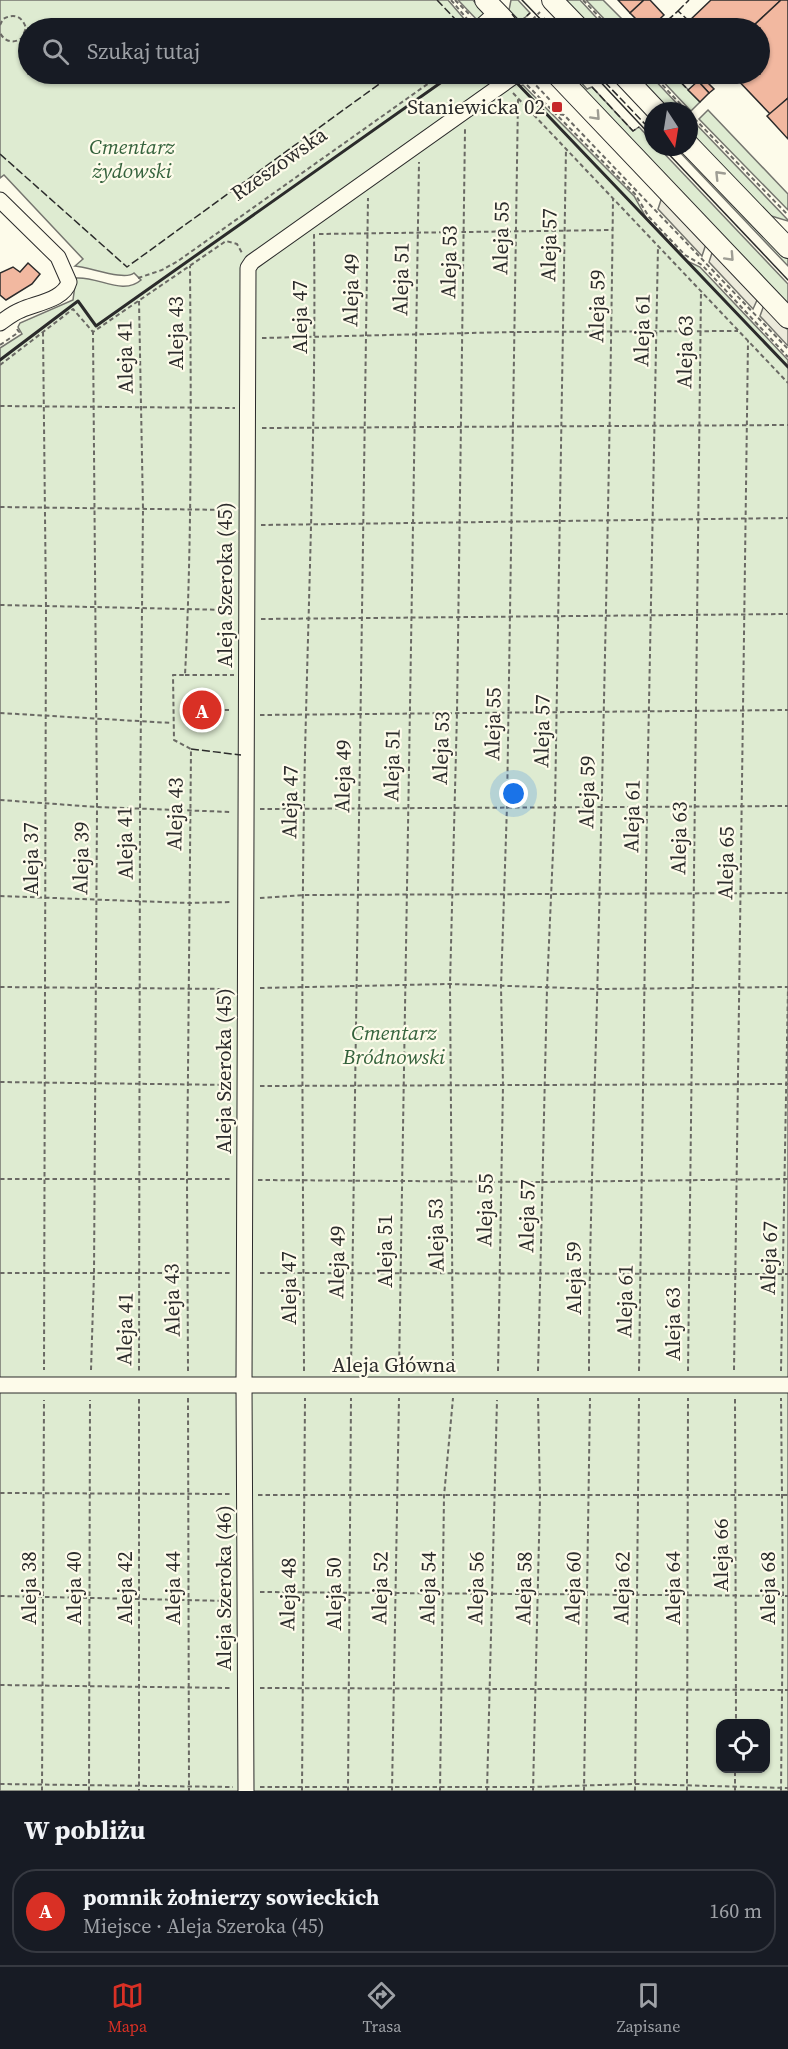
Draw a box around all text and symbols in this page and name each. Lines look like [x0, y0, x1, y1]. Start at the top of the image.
search box [18, 18, 770, 84]
icon: search [39, 35, 72, 68]
text: Szukaj tutaj [87, 36, 200, 66]
place label: Staniewicka 02 [407, 92, 545, 121]
marker: Staniewicka 02 [550, 100, 564, 114]
north arrow [644, 102, 698, 156]
one-way arrow [589, 109, 600, 119]
street label: Rzeszowska [225, 120, 333, 207]
park label: Cmentarz żydowski [89, 132, 176, 185]
one-way arrow [715, 171, 726, 182]
street label: Aleja 55 [485, 201, 516, 275]
street label: Aleja 57 [533, 208, 564, 282]
street label: Aleja 53 [433, 225, 464, 299]
street label: Aleja 51 [385, 242, 416, 316]
one-way arrow [723, 251, 734, 261]
street label: Aleja 49 [335, 253, 366, 327]
street label: Aleja 59 [581, 269, 612, 343]
street label: Aleja 47 [285, 280, 314, 354]
street label: Aleja 61 [626, 293, 657, 367]
street label: Aleja 43 [161, 296, 190, 370]
street label: Aleja 63 [669, 315, 700, 389]
street label: Aleja 41 [109, 320, 140, 394]
street label: Aleja Szeroka (45) [210, 502, 239, 668]
street label: Aleja 55 [477, 687, 508, 761]
pin: A [182, 688, 222, 732]
street label: Aleja 57 [526, 694, 557, 768]
street label: Aleja 53 [425, 711, 456, 785]
street label: Aleja 51 [376, 728, 407, 802]
street label: Aleja 49 [327, 739, 358, 813]
street label: Aleja 59 [571, 755, 602, 829]
street label: Aleja 47 [274, 765, 305, 839]
street label: Aleja 43 [159, 777, 190, 851]
your location [499, 779, 528, 808]
street label: Aleja 61 [616, 779, 647, 853]
street label: Aleja 63 [663, 801, 694, 875]
street label: Aleja 41 [109, 806, 140, 880]
street label: Aleja 39 [65, 821, 96, 895]
street label: Aleja 37 [16, 822, 45, 896]
street label: Aleja 65 [710, 826, 741, 900]
street label: Aleja Szeroka (45) [209, 988, 238, 1154]
park label: Cmentarz Bródnowski [342, 1018, 446, 1071]
street label: Aleja 55 [469, 1173, 500, 1247]
street label: Aleja 57 [511, 1179, 542, 1253]
street label: Aleja 53 [420, 1198, 451, 1272]
street label: Aleja 51 [370, 1214, 399, 1288]
street label: Aleja 67 [753, 1221, 784, 1295]
street label: Aleja 49 [321, 1225, 352, 1299]
street label: Aleja 59 [559, 1241, 588, 1315]
street label: Aleja 47 [274, 1251, 303, 1325]
street label: Aleja 43 [156, 1263, 187, 1337]
street label: Aleja 61 [609, 1264, 640, 1338]
street label: Aleja 63 [658, 1287, 687, 1361]
street label: Aleja 41 [109, 1292, 140, 1366]
street label: Aleja Główna [332, 1350, 456, 1379]
street label: Aleja Szeroka (46) [209, 1505, 238, 1671]
street label: Aleja 66 [706, 1518, 735, 1592]
street label: Aleja 38 [14, 1551, 43, 1625]
street label: Aleja 40 [59, 1551, 88, 1625]
street label: Aleja 42 [110, 1551, 139, 1625]
street label: Aleja 44 [158, 1551, 187, 1625]
street label: Aleja 52 [364, 1551, 395, 1625]
street label: Aleja 54 [412, 1551, 443, 1625]
street label: Aleja 56 [460, 1551, 491, 1625]
street label: Aleja 58 [508, 1551, 539, 1625]
street label: Aleja 60 [557, 1551, 588, 1625]
street label: Aleja 62 [606, 1551, 637, 1625]
street label: Aleja 64 [658, 1551, 687, 1625]
street label: Aleja 68 [753, 1551, 782, 1625]
street label: Aleja 48 [272, 1557, 303, 1631]
street label: Aleja 50 [319, 1557, 348, 1631]
map controls [716, 1719, 770, 1773]
button: locate [716, 1719, 770, 1773]
text: W pobliżu [24, 1812, 145, 1848]
text: pomnik żołnierzy sowieckich [83, 1882, 379, 1912]
text: A [39, 1897, 52, 1925]
text: 160 m [709, 1897, 762, 1925]
text: Miejsce · Aleja Szeroka (45) [83, 1912, 324, 1940]
tab: Mapa [108, 1979, 147, 2037]
tab: Trasa [362, 1979, 401, 2037]
tab: Zapisane [617, 1979, 680, 2037]

